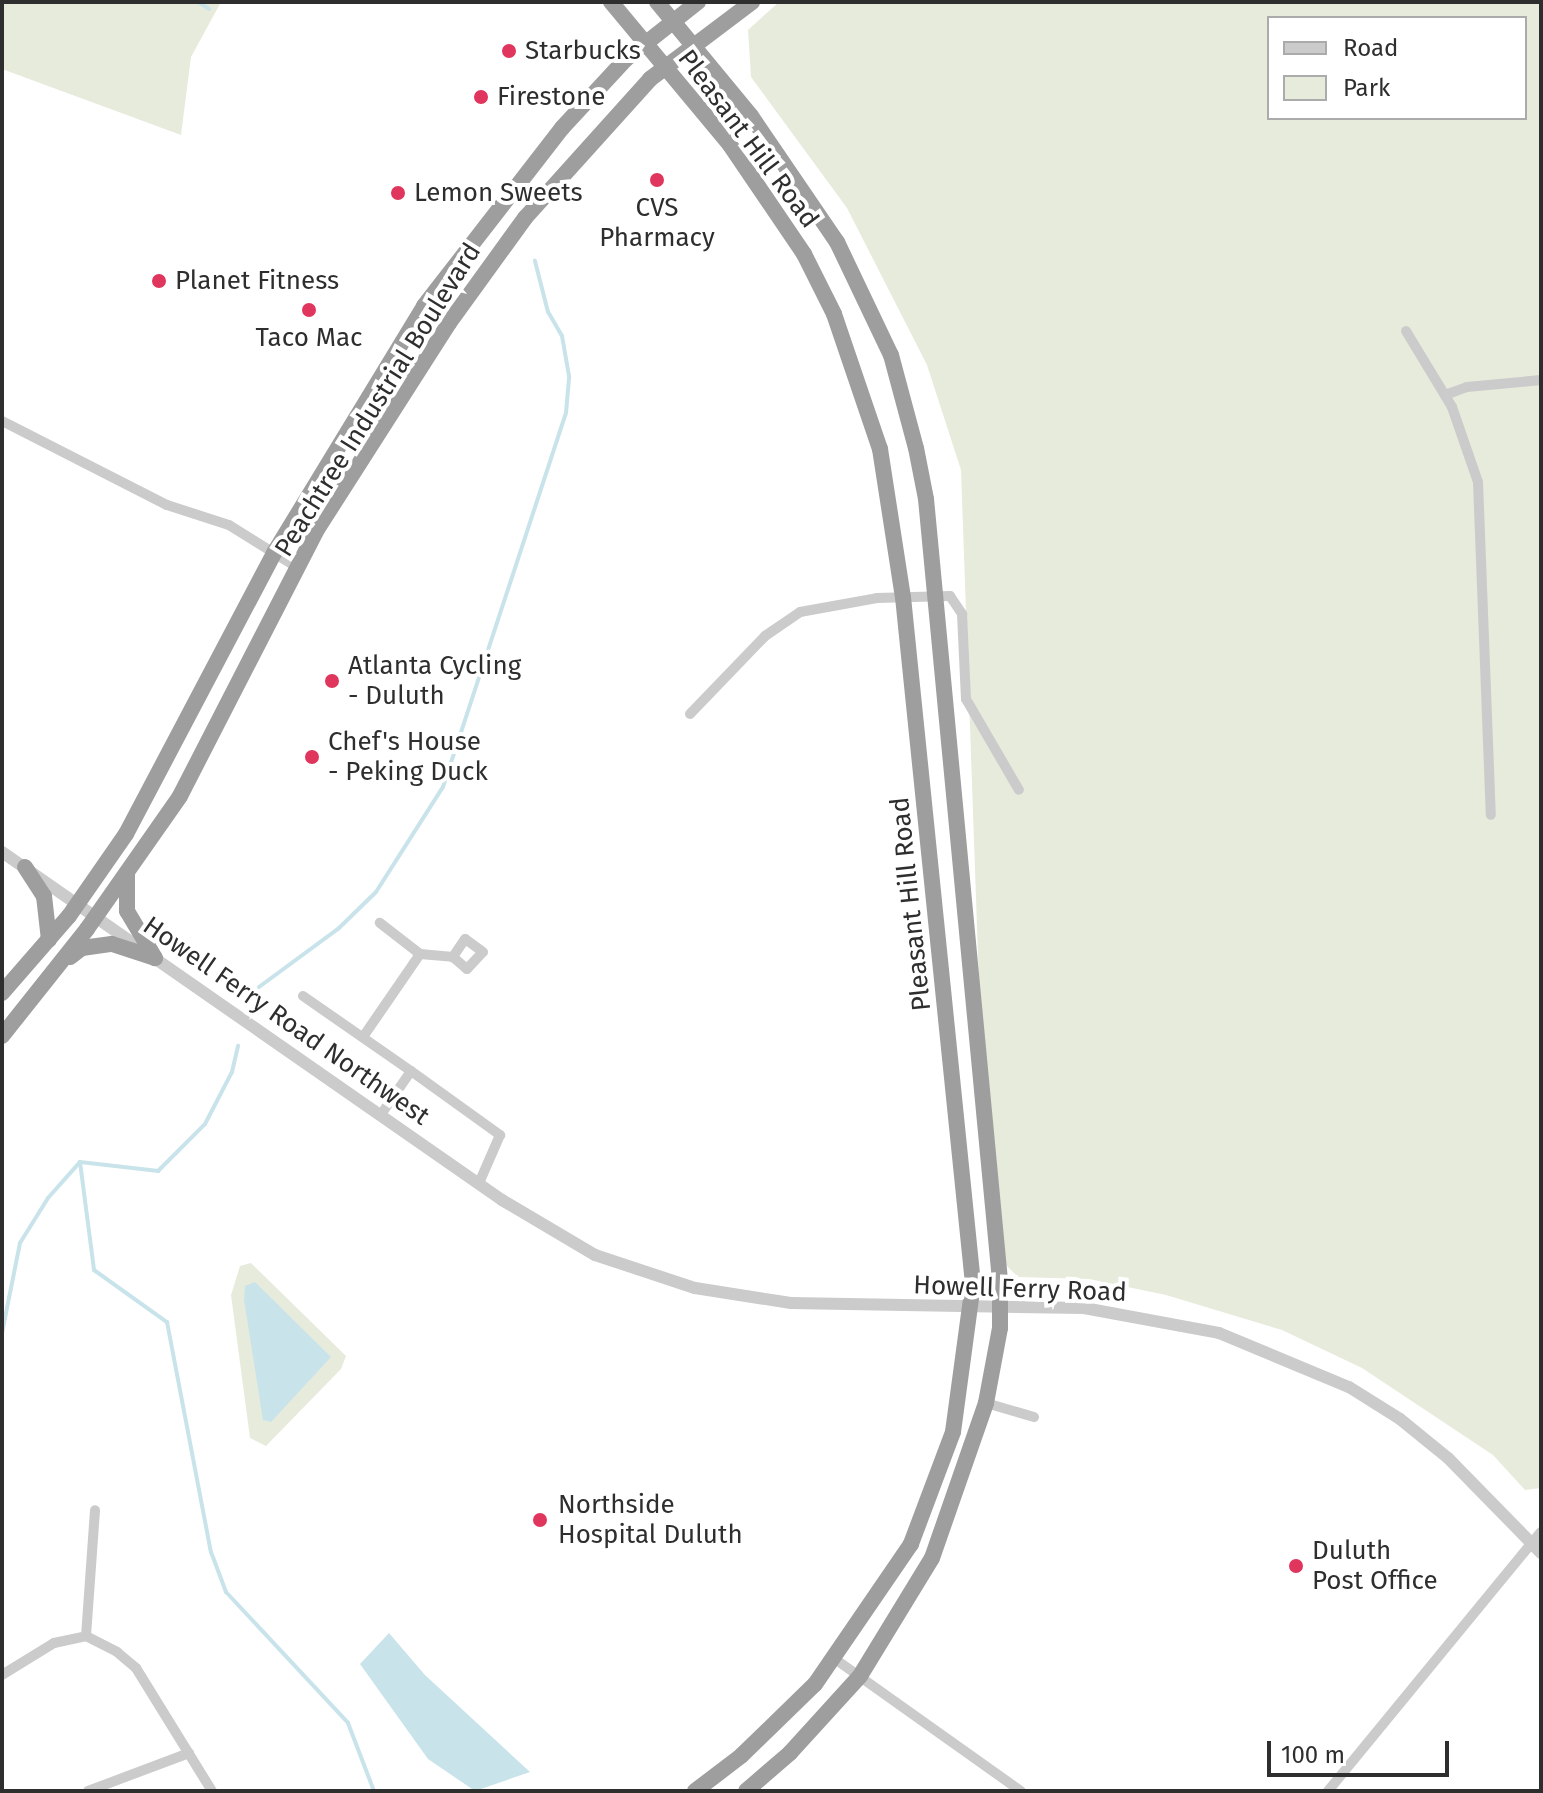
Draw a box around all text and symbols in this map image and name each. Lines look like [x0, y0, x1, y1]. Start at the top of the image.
legend [1267, 16, 1527, 120]
text: Road [1343, 34, 1398, 62]
place label: Starbucks [525, 35, 641, 67]
marker: Starbucks [500, 42, 518, 60]
street label: Pleasant Hill Road [671, 44, 825, 234]
text: Park [1343, 74, 1390, 102]
place label: Firestone [497, 81, 605, 113]
marker: Firestone [472, 88, 490, 106]
marker: CVS Pharmacy [648, 171, 666, 189]
place label: Lemon Sweets [414, 177, 583, 209]
marker: Lemon Sweets [389, 184, 407, 202]
place label: CVS Pharmacy [599, 192, 715, 254]
street label: Peachtree Industrial Boulevard [268, 237, 488, 563]
place label: Planet Fitness [175, 265, 339, 297]
marker: Planet Fitness [150, 272, 168, 290]
marker: Taco Mac [300, 301, 318, 319]
place label: Taco Mac [255, 322, 363, 354]
place label: Atlanta Cycling - Duluth [348, 650, 521, 712]
marker: Atlanta Cycling - Duluth [323, 672, 341, 690]
place label: Chef's House - Peking Duck [328, 726, 488, 788]
marker: Chef's House - Peking Duck [303, 748, 321, 766]
street label: Pleasant Hill Road [884, 796, 938, 1012]
street label: Howell Ferry Road Northwest [137, 910, 435, 1132]
street label: Howell Ferry Road [913, 1270, 1127, 1308]
place label: Northside Hospital Duluth [558, 1489, 743, 1550]
marker: Northside Hospital Duluth [529, 1509, 551, 1531]
place label: Duluth Post Office [1312, 1535, 1438, 1596]
marker: Duluth Post Office [1287, 1557, 1305, 1575]
scale bar [1271, 1725, 1453, 1775]
text: 100 m [1281, 1741, 1345, 1769]

